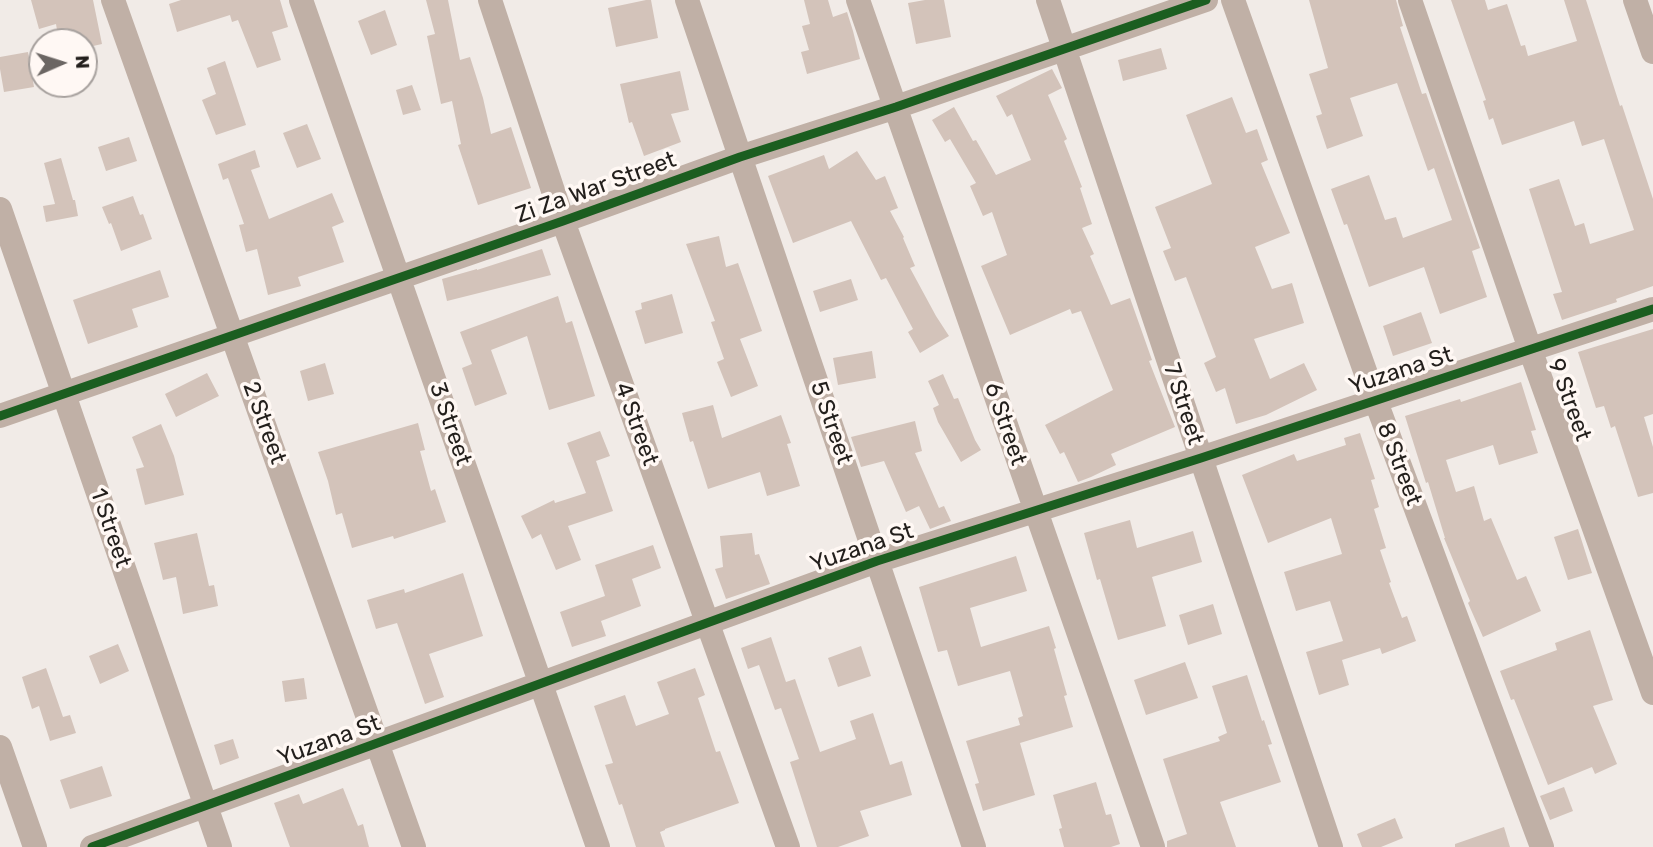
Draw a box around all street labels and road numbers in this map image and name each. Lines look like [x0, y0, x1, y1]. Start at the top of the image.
street label: Zi Za War Street [512, 146, 680, 230]
street label: Yuzana St [1346, 341, 1456, 401]
street label: 9 Street [1541, 355, 1597, 445]
street label: 7 Street [1157, 360, 1209, 448]
street label: 2 Street [236, 378, 292, 468]
street label: 5 Street [804, 378, 858, 468]
street label: 3 Street [423, 379, 477, 469]
street label: 4 Street [608, 379, 664, 469]
street label: 6 Street [978, 379, 1032, 469]
street label: 8 Street [1371, 419, 1427, 509]
street label: 1 Street [84, 485, 136, 571]
street label: Yuzana St [807, 518, 917, 578]
street label: Yuzana St [274, 710, 384, 772]

